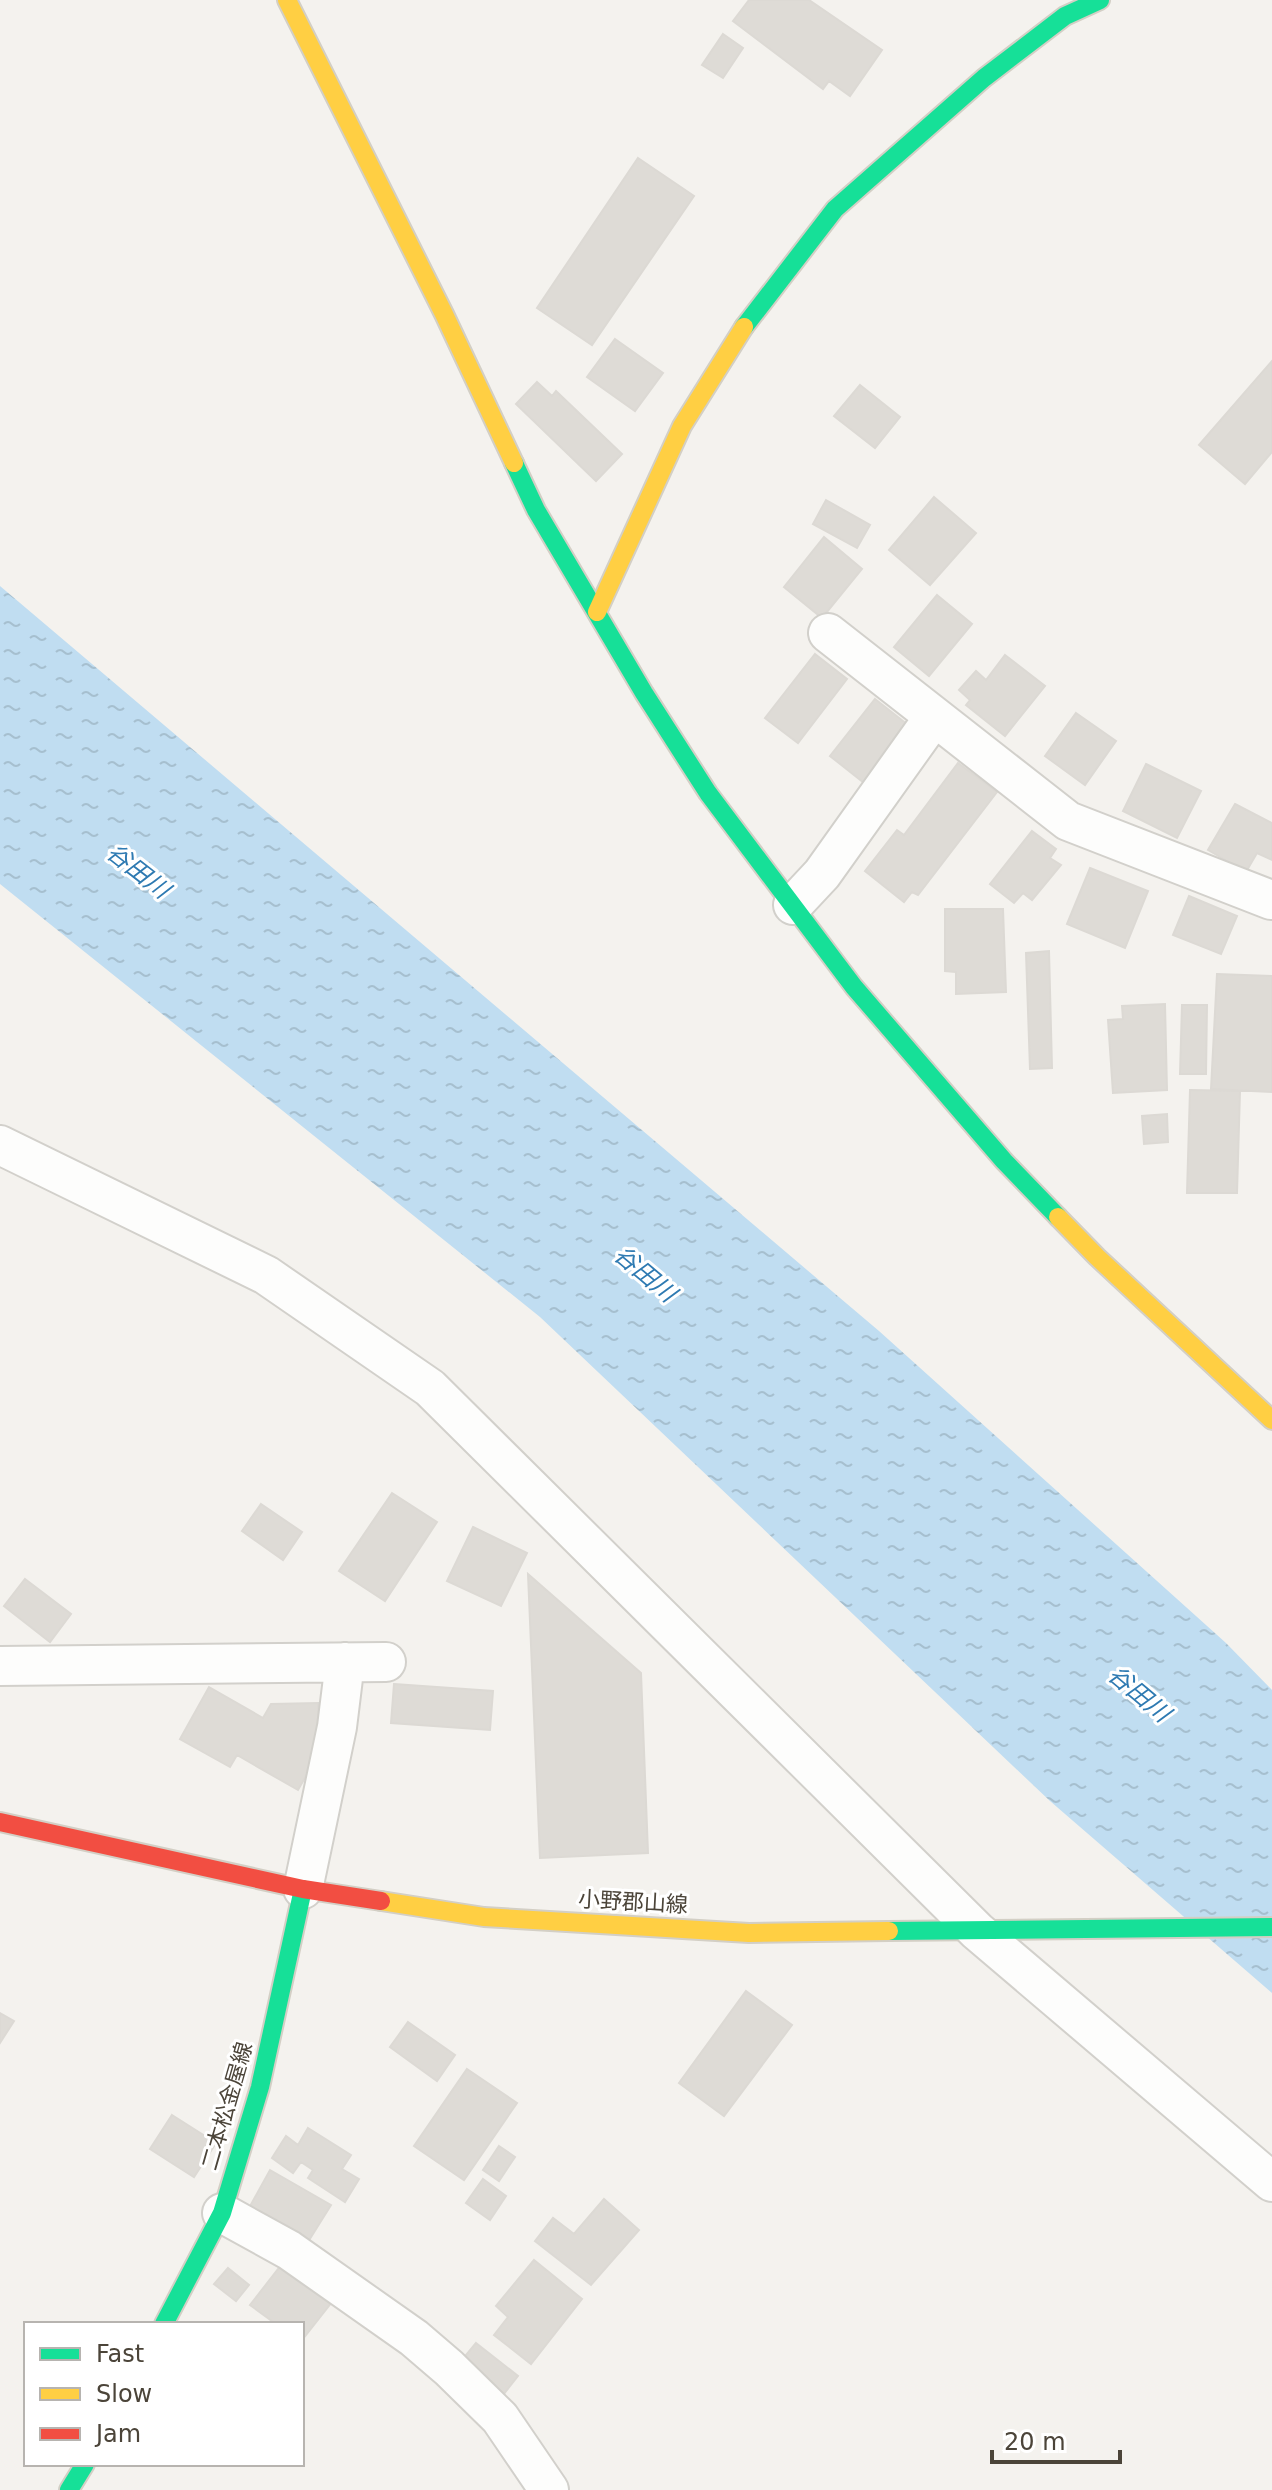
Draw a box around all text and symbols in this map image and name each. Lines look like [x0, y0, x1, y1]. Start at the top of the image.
water label: 谷田川 [101, 838, 177, 906]
water label: 谷田川 [608, 1240, 684, 1310]
water label: 谷田川 [1102, 1660, 1178, 1730]
street label: 小野郡山線 [577, 1887, 689, 1917]
street label: 二本松金屋線 [197, 2039, 257, 2173]
legend [24, 2322, 304, 2466]
text: Fast [96, 2340, 144, 2368]
text: Slow [96, 2380, 152, 2408]
scale bar [992, 2414, 1120, 2464]
text: Jam [94, 2420, 141, 2448]
text: 20 m [1004, 2428, 1066, 2456]

